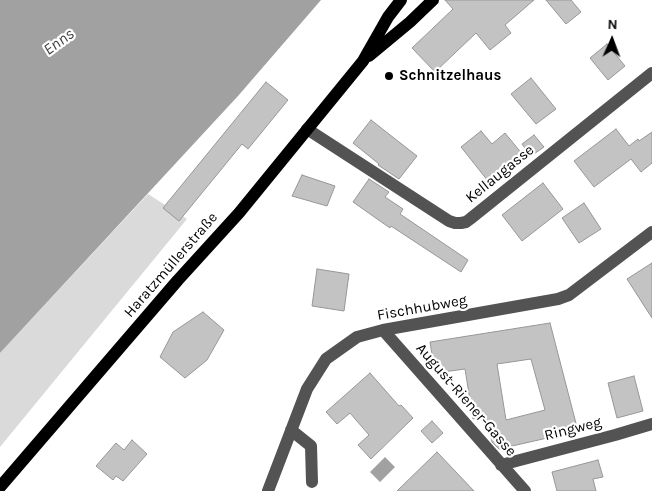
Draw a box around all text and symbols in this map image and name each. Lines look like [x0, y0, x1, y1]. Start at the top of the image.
north arrow [587, 15, 637, 65]
text: N [607, 16, 618, 33]
water label: Enns [40, 25, 78, 59]
place label: Schnitzelhaus [399, 67, 501, 85]
marker: Schnitzelhaus [383, 70, 395, 82]
street label: Kellaugasse [462, 141, 538, 207]
street label: Haratzmüllerstraße [120, 209, 222, 321]
street label: Fischhubweg [376, 291, 468, 325]
street label: August-Riener-Gasse [412, 340, 520, 460]
street label: Ringweg [543, 413, 603, 445]

